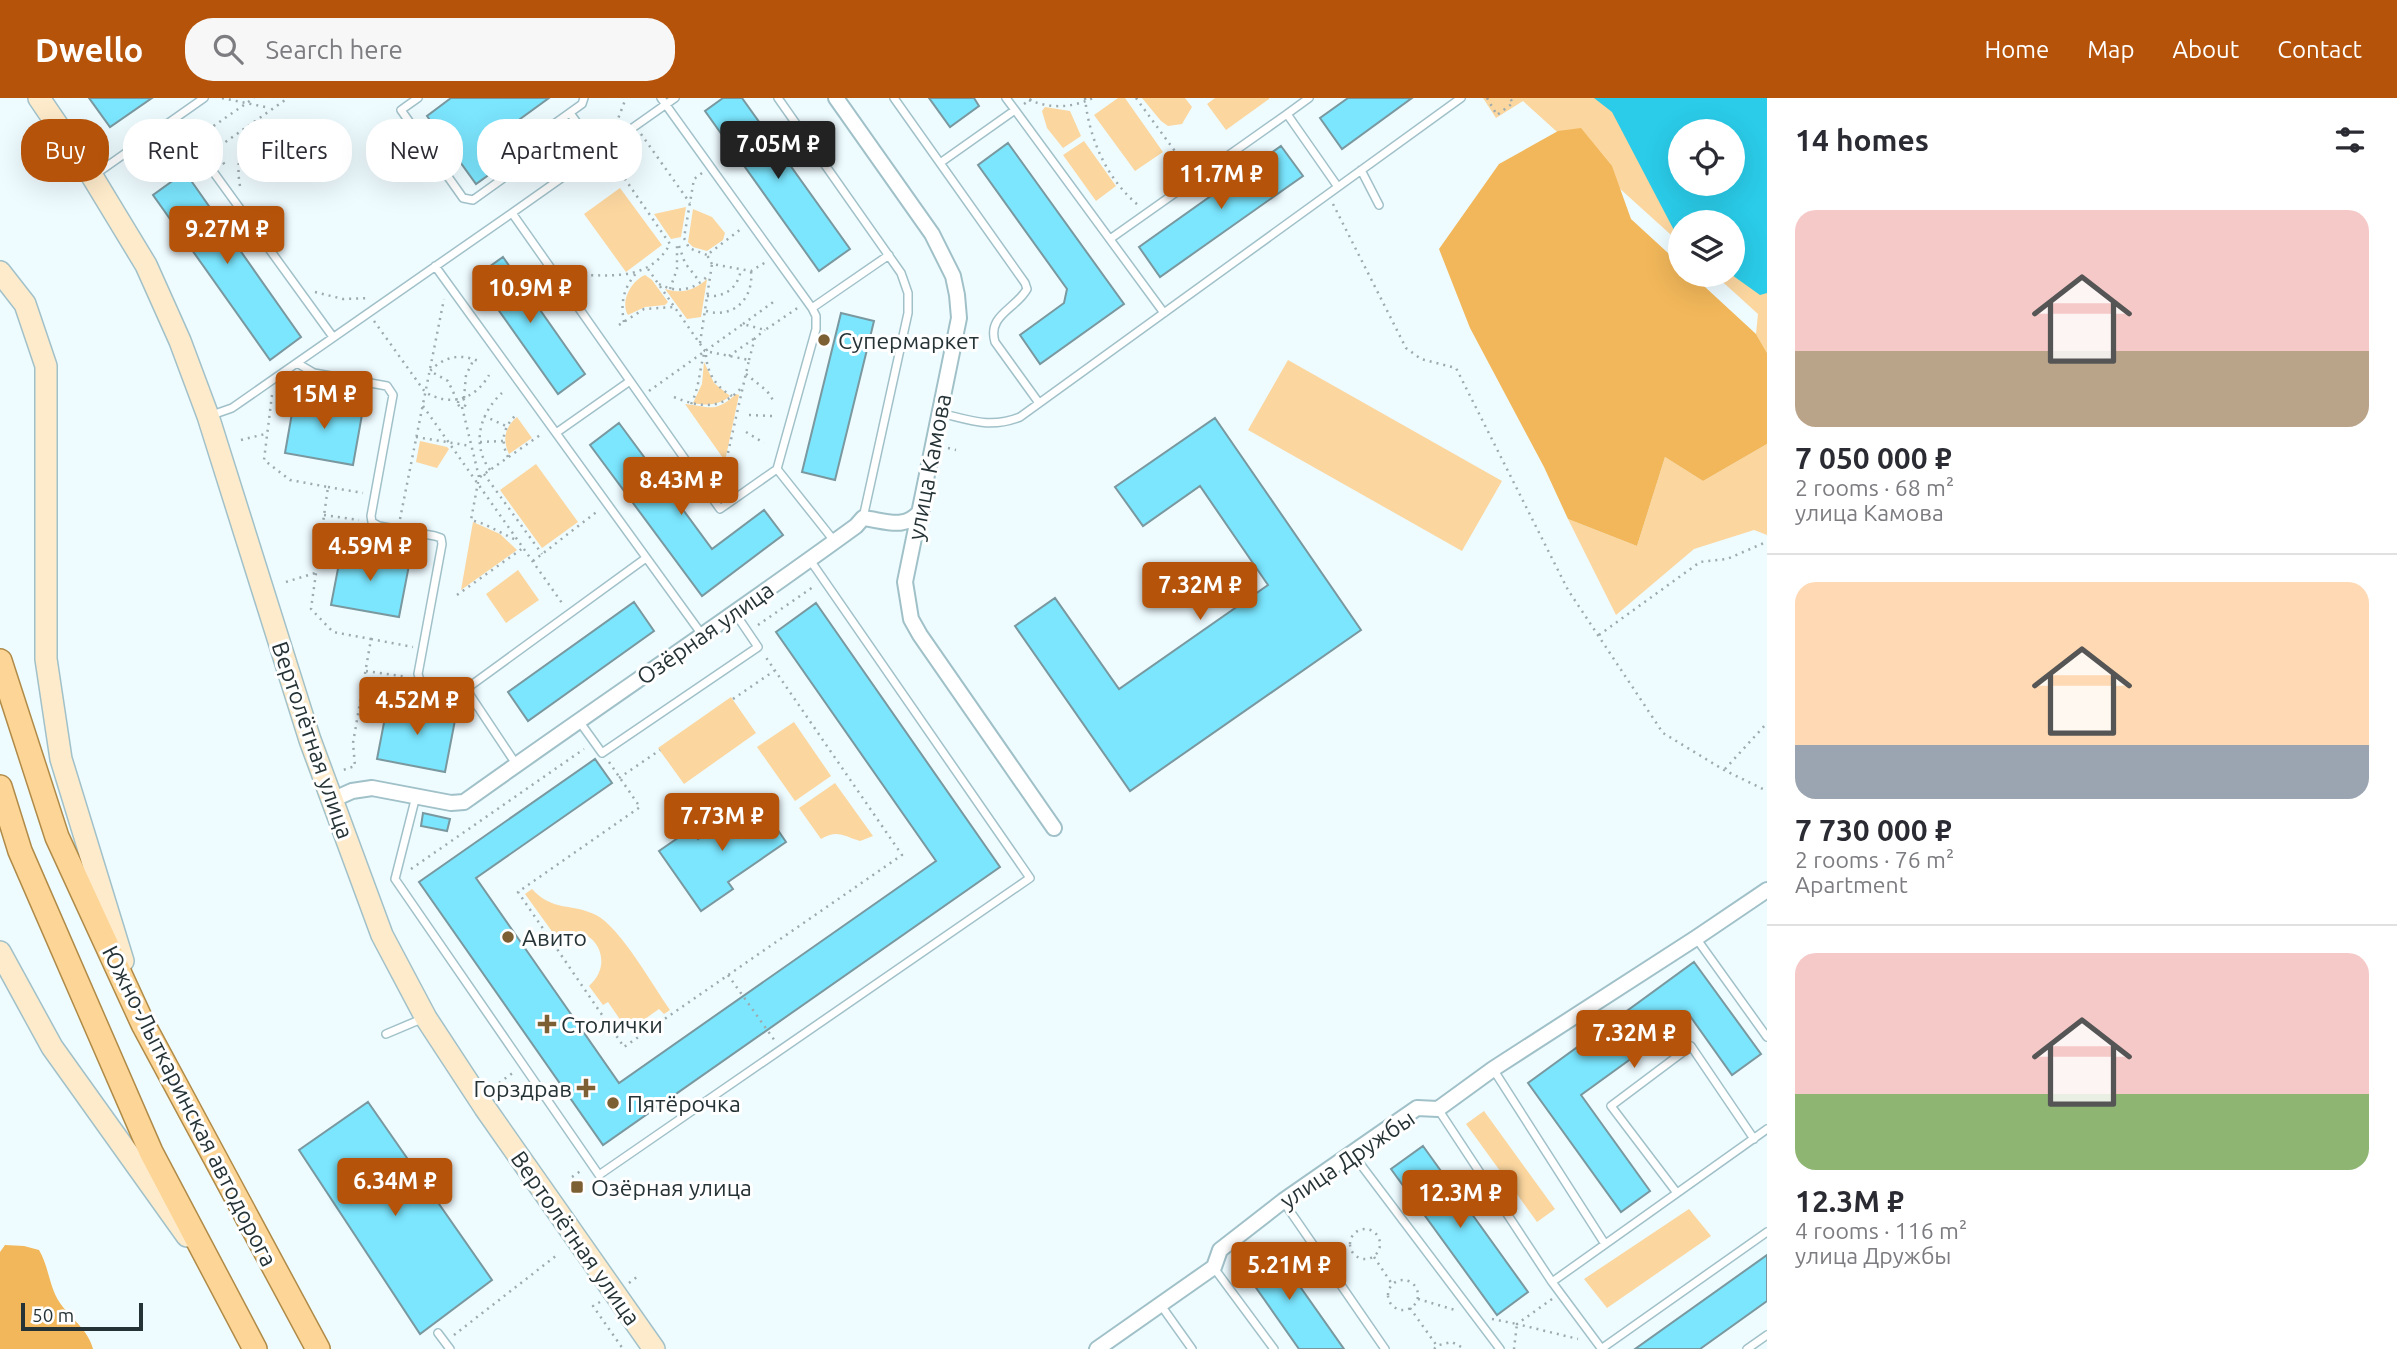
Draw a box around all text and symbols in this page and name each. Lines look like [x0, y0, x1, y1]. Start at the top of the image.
search box [185, 18, 675, 81]
icon: search [209, 30, 247, 68]
text: Dwello [35, 31, 143, 68]
text: Search here [265, 35, 403, 64]
text: Home [1984, 36, 2049, 63]
text: Map [2087, 36, 2134, 63]
text: About [2172, 36, 2239, 63]
text: Contact [2277, 36, 2362, 63]
chip: Buy [21, 119, 109, 182]
chip: Rent [123, 119, 223, 182]
chip: Filters [237, 119, 352, 182]
chip: New [366, 119, 463, 182]
chip: Apartment [477, 119, 642, 182]
map controls [1668, 119, 1745, 287]
button: locate [1668, 119, 1745, 196]
icon: filters [2331, 121, 2369, 159]
pin: 7.05M ₽ [713, 122, 843, 181]
text: 14 homes [1795, 123, 1929, 157]
text: 7.05M ₽ [736, 131, 820, 156]
pin: 11.7M ₽ [1156, 152, 1286, 211]
text: 11.7M ₽ [1179, 161, 1263, 186]
pin: 9.27M ₽ [162, 206, 292, 266]
button: layers [1668, 210, 1745, 287]
text: 9.27M ₽ [185, 216, 269, 241]
icon: home [2019, 256, 2145, 382]
pin: 10.9M ₽ [465, 266, 595, 325]
text: 10.9M ₽ [488, 275, 572, 300]
place label: Супермаркет [838, 328, 979, 353]
marker: Супермаркет [816, 332, 832, 348]
pin: 15M ₽ [275, 372, 373, 431]
text: 15M ₽ [292, 381, 356, 406]
street label: улица Камова [903, 392, 955, 542]
text: 7 050 000 ₽ [1795, 441, 1952, 475]
pin: 8.43M ₽ [616, 458, 746, 517]
text: 8.43M ₽ [639, 467, 723, 492]
text: 2 rooms · 68 m² [1795, 475, 1954, 500]
text: улица Камова [1795, 500, 1944, 525]
pin: 4.59M ₽ [305, 524, 435, 583]
text: 4.59M ₽ [328, 533, 412, 558]
pin: 7.32M ₽ [1135, 562, 1265, 622]
text: 7.32M ₽ [1158, 572, 1242, 597]
street label: Озёрная улица [632, 577, 778, 689]
icon: home [2019, 628, 2145, 754]
street label: Вертолётная улица [268, 638, 358, 842]
pin: 4.52M ₽ [352, 678, 482, 737]
text: 4.52M ₽ [375, 687, 459, 712]
pin: 7.73M ₽ [657, 794, 787, 853]
text: 7.73M ₽ [680, 803, 764, 828]
text: 7 730 000 ₽ [1795, 813, 1952, 847]
text: 2 rooms · 76 m² [1795, 847, 1954, 872]
text: Apartment [1795, 872, 1908, 897]
place label: Авито [522, 925, 587, 950]
marker: Авито [500, 929, 516, 945]
street label: Южно-Лыткаринская автодорога [98, 942, 282, 1270]
icon: home [2019, 999, 2145, 1125]
pin: 7.32M ₽ [1569, 1010, 1699, 1070]
place label: Столички [561, 1012, 663, 1037]
marker: Столички [539, 1016, 555, 1032]
text: 7.32M ₽ [1592, 1020, 1676, 1045]
place label: Горздрав [473, 1076, 572, 1101]
marker: Горздрав [578, 1080, 594, 1096]
place label: Пятёрочка [627, 1091, 741, 1116]
marker: Пятёрочка [605, 1095, 621, 1111]
street label: улица Дружбы [1275, 1105, 1419, 1213]
street label: Вертолётная улица [506, 1146, 646, 1330]
pin: 6.34M ₽ [330, 1158, 460, 1218]
text: 6.34M ₽ [353, 1168, 437, 1193]
pin: 12.3M ₽ [1395, 1170, 1525, 1230]
place label: Озёрная улица [591, 1175, 752, 1200]
marker: Озёрная улица [569, 1179, 585, 1195]
text: 12.3M ₽ [1418, 1180, 1502, 1205]
text: 12.3M ₽ [1795, 1184, 1904, 1218]
text: 4 rooms · 116 m² [1795, 1218, 1967, 1243]
pin: 5.21M ₽ [1224, 1242, 1354, 1302]
text: улица Дружбы [1795, 1243, 1951, 1268]
text: 5.21M ₽ [1247, 1252, 1331, 1277]
scale bar [21, 1300, 144, 1332]
text: 50 m [32, 1304, 74, 1326]

